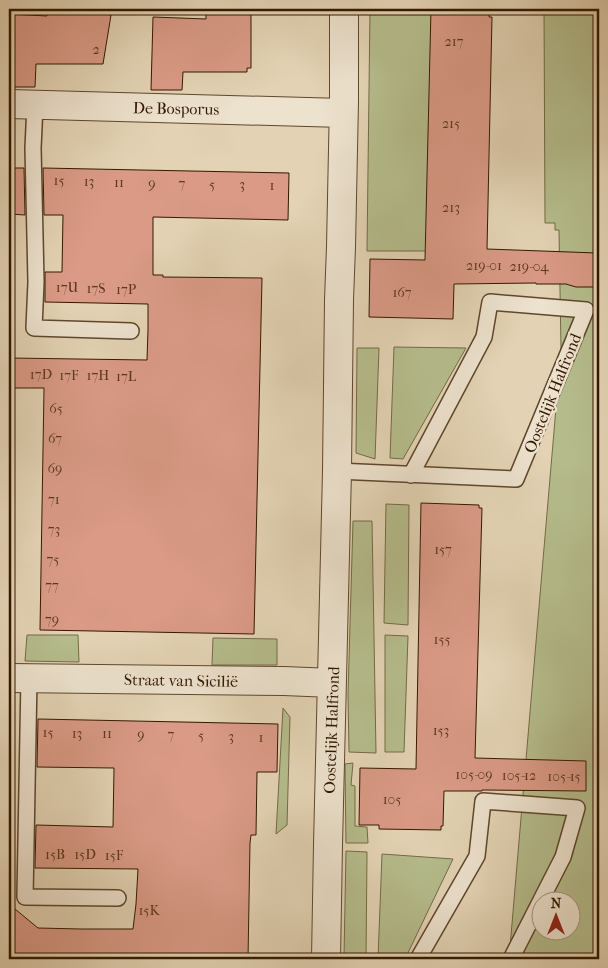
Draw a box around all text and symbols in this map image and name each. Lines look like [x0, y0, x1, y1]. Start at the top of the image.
house number: 217 [445, 33, 464, 50]
house number: 2 [92, 41, 100, 58]
street label: De Bosporus [133, 98, 219, 119]
house number: 215 [442, 115, 460, 132]
house number: 15 [54, 172, 65, 189]
house number: 13 [84, 173, 94, 190]
house number: 11 [114, 174, 124, 191]
house number: 9 [148, 175, 156, 192]
house number: 7 [179, 175, 186, 192]
house number: 5 [209, 176, 215, 193]
house number: 3 [239, 176, 245, 193]
house number: 1 [270, 177, 275, 194]
house number: 213 [442, 199, 460, 216]
house number: 219-01 [466, 257, 502, 274]
house number: 219-04 [509, 258, 549, 275]
house number: 17U [56, 279, 78, 296]
house number: 17S [87, 280, 105, 297]
house number: 17P [116, 281, 137, 298]
house number: 167 [392, 284, 412, 301]
street label: Oostelijk Halfrond [520, 330, 585, 456]
house number: 17D [30, 366, 53, 383]
house number: 17F [59, 367, 79, 384]
house number: 17H [87, 367, 109, 384]
house number: 17L [116, 368, 137, 385]
house number: 65 [49, 400, 63, 417]
house number: 67 [48, 430, 62, 447]
house number: 69 [48, 460, 62, 477]
house number: 71 [48, 491, 60, 508]
house number: 73 [48, 521, 60, 538]
house number: 157 [434, 541, 452, 558]
house number: 75 [47, 551, 59, 568]
house number: 77 [45, 577, 59, 594]
house number: 79 [45, 611, 59, 628]
house number: 155 [434, 631, 450, 648]
street label: Oostelijk Halfrond [320, 666, 343, 794]
street label: Straat van Sicilië [124, 670, 238, 691]
house number: 153 [433, 722, 449, 739]
house number: 15 [43, 724, 54, 741]
house number: 13 [72, 725, 82, 742]
house number: 11 [102, 725, 112, 742]
house number: 9 [137, 726, 145, 743]
house number: 7 [168, 726, 175, 743]
house number: 5 [198, 727, 204, 744]
house number: 3 [228, 728, 234, 745]
house number: 1 [259, 729, 264, 746]
house number: 105-09 [455, 766, 493, 783]
house number: 105-12 [502, 767, 536, 784]
house number: 105-15 [547, 768, 581, 785]
house number: 105 [383, 791, 401, 808]
house number: 15B [45, 846, 65, 863]
house number: 15D [74, 846, 96, 863]
house number: 15F [105, 847, 124, 864]
north arrow [530, 890, 580, 940]
text: N [551, 895, 562, 912]
house number: 15K [138, 902, 160, 919]

